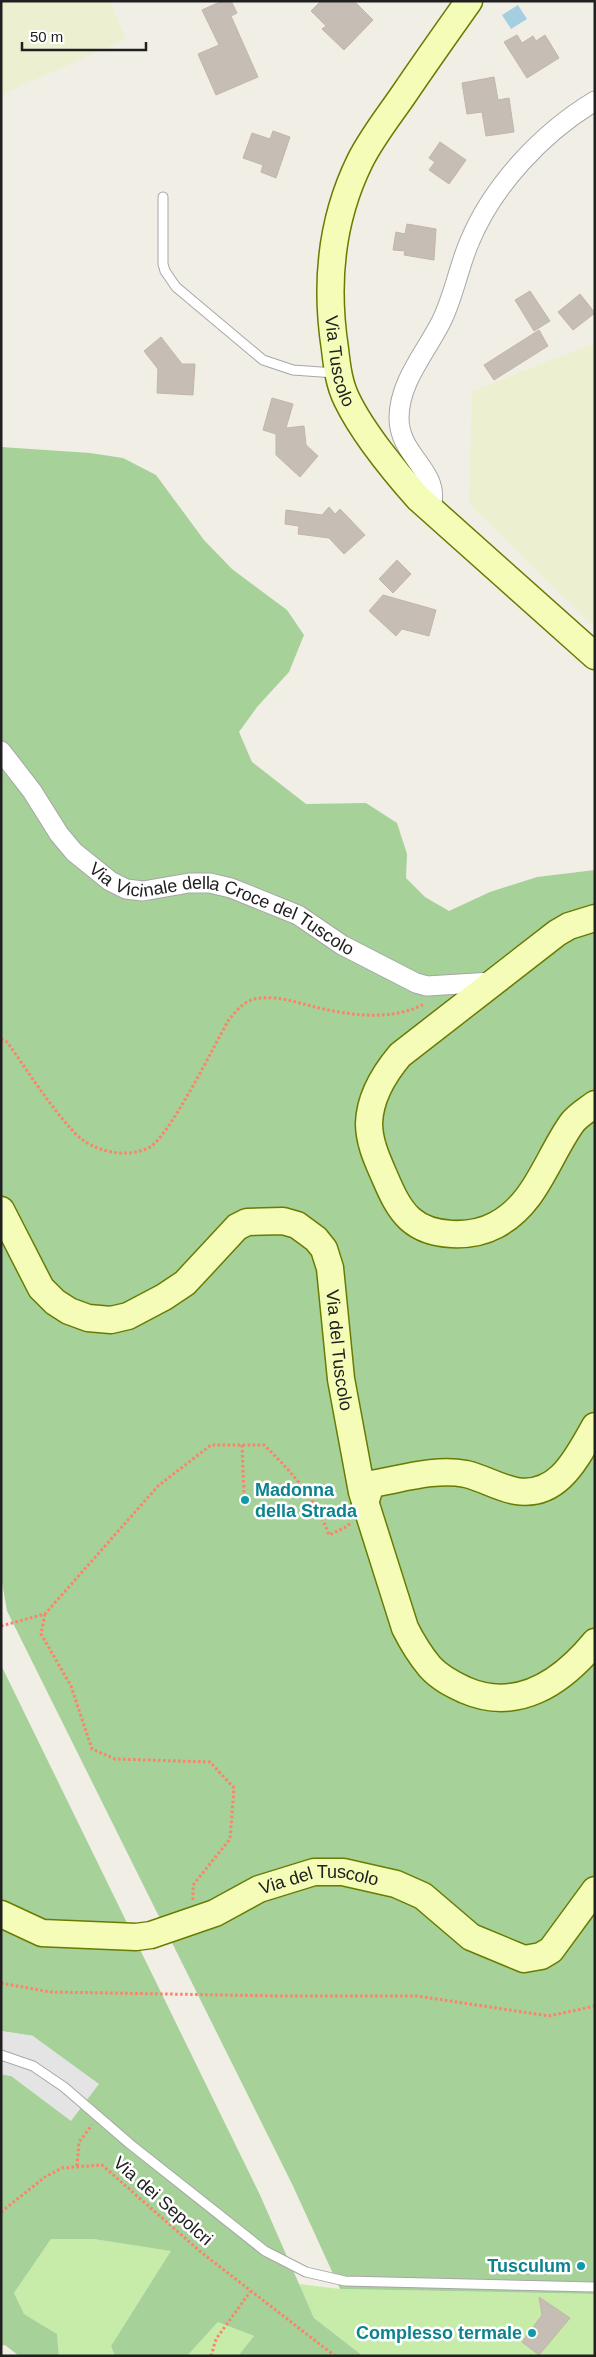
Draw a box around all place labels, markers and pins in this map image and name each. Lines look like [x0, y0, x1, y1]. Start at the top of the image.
place label: Madonna della Strada [255, 1480, 358, 1521]
marker: Madonna della Strada [239, 1494, 251, 1506]
place label: Tusculum [487, 2256, 571, 2276]
marker: Tusculum [575, 2260, 587, 2272]
place label: Complesso termale [356, 2323, 522, 2343]
marker: Complesso termale [526, 2327, 538, 2339]

